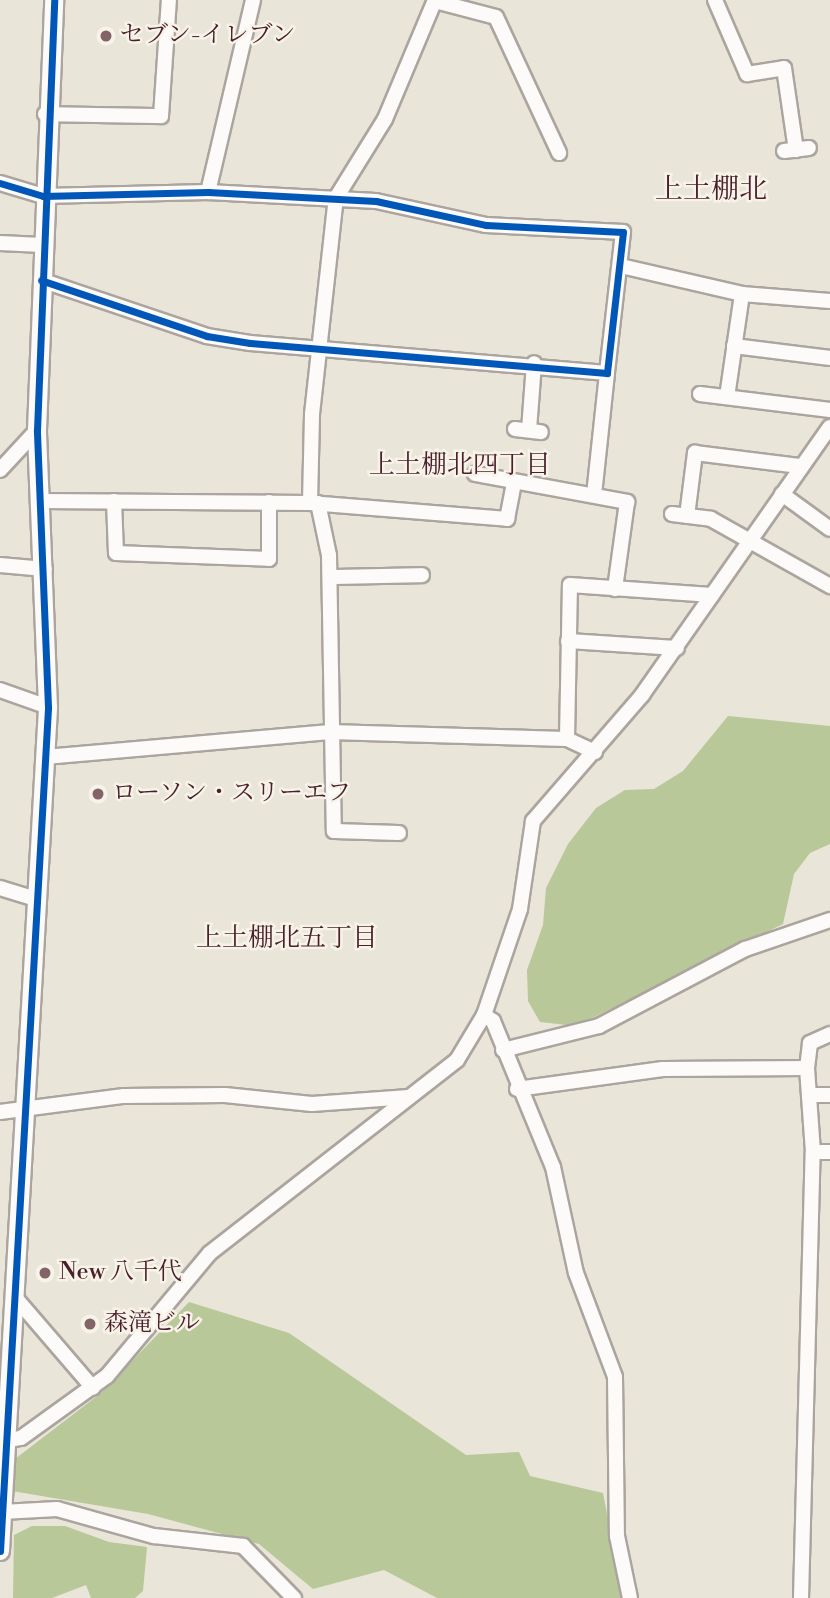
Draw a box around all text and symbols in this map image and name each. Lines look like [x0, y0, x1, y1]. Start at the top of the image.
place label: セブン-イレブン [120, 22, 297, 50]
marker: セブン-イレブン [98, 28, 114, 44]
district label: 上土棚北 [655, 173, 767, 207]
district label: 上土棚北四丁目 [369, 450, 551, 482]
place label: ローソン・スリーエフ [112, 780, 352, 808]
marker: ローソン・スリーエフ [90, 786, 106, 802]
district label: 上土棚北五丁目 [196, 923, 378, 955]
place label: New 八千代 [59, 1259, 182, 1287]
marker: New 八千代 [37, 1265, 53, 1281]
place label: 森滝ビル [104, 1310, 200, 1338]
marker: 森滝ビル [82, 1316, 98, 1332]

